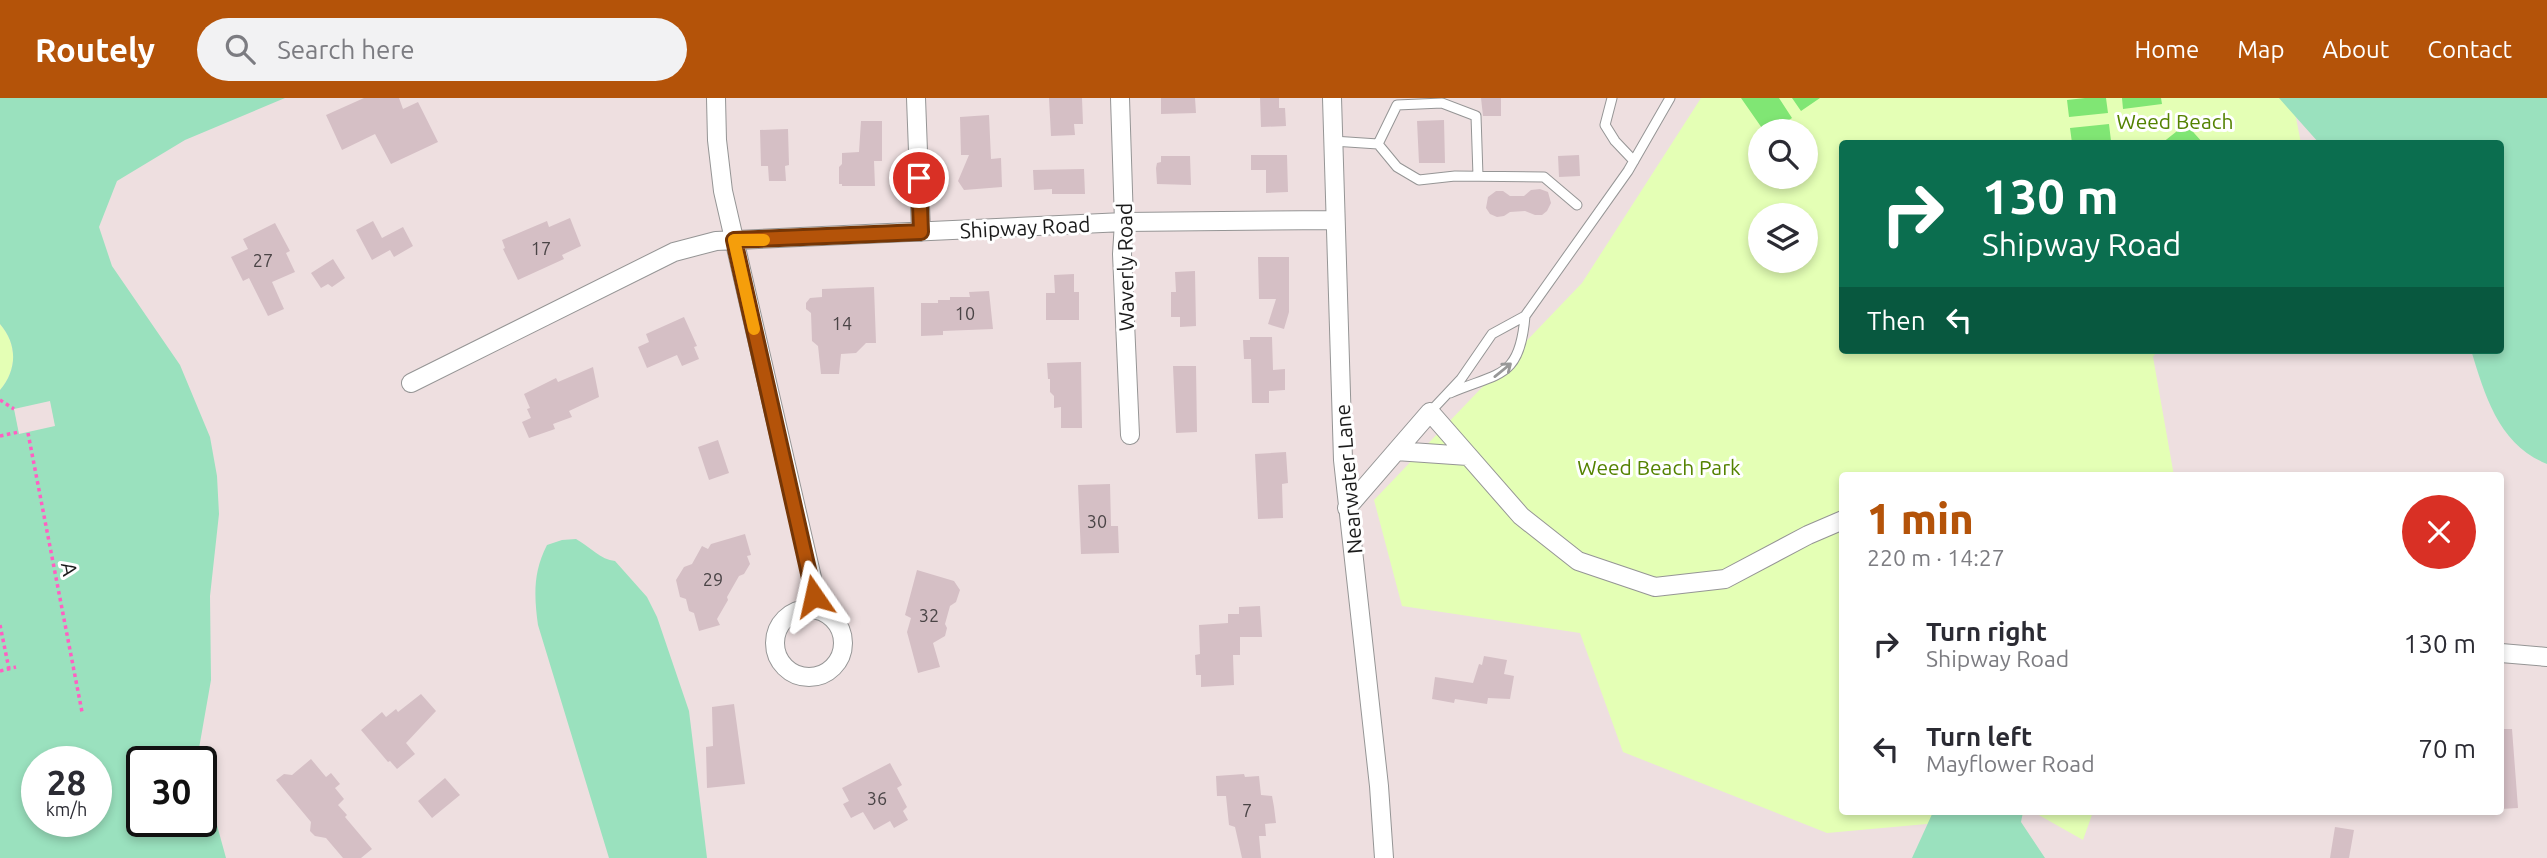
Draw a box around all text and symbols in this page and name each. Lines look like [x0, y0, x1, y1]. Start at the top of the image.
search box [197, 18, 687, 81]
icon: search [221, 30, 259, 68]
text: Routely [35, 31, 155, 68]
text: Search here [277, 35, 415, 64]
text: Home [2134, 36, 2199, 63]
text: Map [2237, 36, 2284, 63]
text: About [2322, 36, 2389, 63]
text: Contact [2427, 36, 2512, 63]
park label: Weed Beach [2117, 109, 2233, 133]
map controls [1748, 119, 1818, 273]
button: search [1748, 119, 1818, 189]
pin [889, 148, 949, 208]
icon: arrive [900, 159, 938, 197]
icon: right [1867, 168, 1958, 259]
text: 130 m [1982, 168, 2119, 223]
street label: Waverly Road [1112, 203, 1138, 331]
button: layers [1748, 203, 1818, 273]
street label: Shipway Road [959, 212, 1091, 242]
text: Shipway Road [1982, 226, 2181, 262]
house number: 17 [531, 238, 551, 258]
house number: 27 [253, 250, 273, 270]
icon: left [1940, 301, 1978, 339]
house number: 10 [955, 303, 975, 323]
text: Then [1867, 306, 1926, 335]
house number: 14 [832, 313, 852, 333]
one-way arrow [1494, 362, 1512, 377]
street label: Nearwater Lane [1329, 403, 1367, 555]
park label: Weed Beach Park [1577, 455, 1741, 479]
text: 1 min [1867, 495, 1974, 542]
button: close [2402, 495, 2476, 569]
house number: 30 [1087, 511, 1107, 531]
text: 220 m · 14:27 [1867, 545, 2005, 570]
position arrow [777, 559, 851, 633]
street label: A [57, 560, 83, 578]
house number: 29 [703, 569, 723, 589]
house number: 32 [919, 605, 939, 625]
text: Turn right [1926, 617, 2047, 646]
icon: right [1867, 625, 1905, 663]
text: 130 m [2404, 629, 2476, 658]
text: Shipway Road [1926, 646, 2069, 671]
text: Turn left [1926, 722, 2032, 751]
icon: left [1867, 730, 1905, 768]
text: 70 m [2418, 734, 2476, 763]
speed limit sign: 30 [126, 746, 217, 837]
text: Mayflower Road [1926, 751, 2095, 776]
text: 28 [47, 762, 86, 802]
house number: 36 [867, 788, 887, 808]
text: km/h [46, 799, 87, 819]
house number: 7 [1242, 800, 1252, 820]

